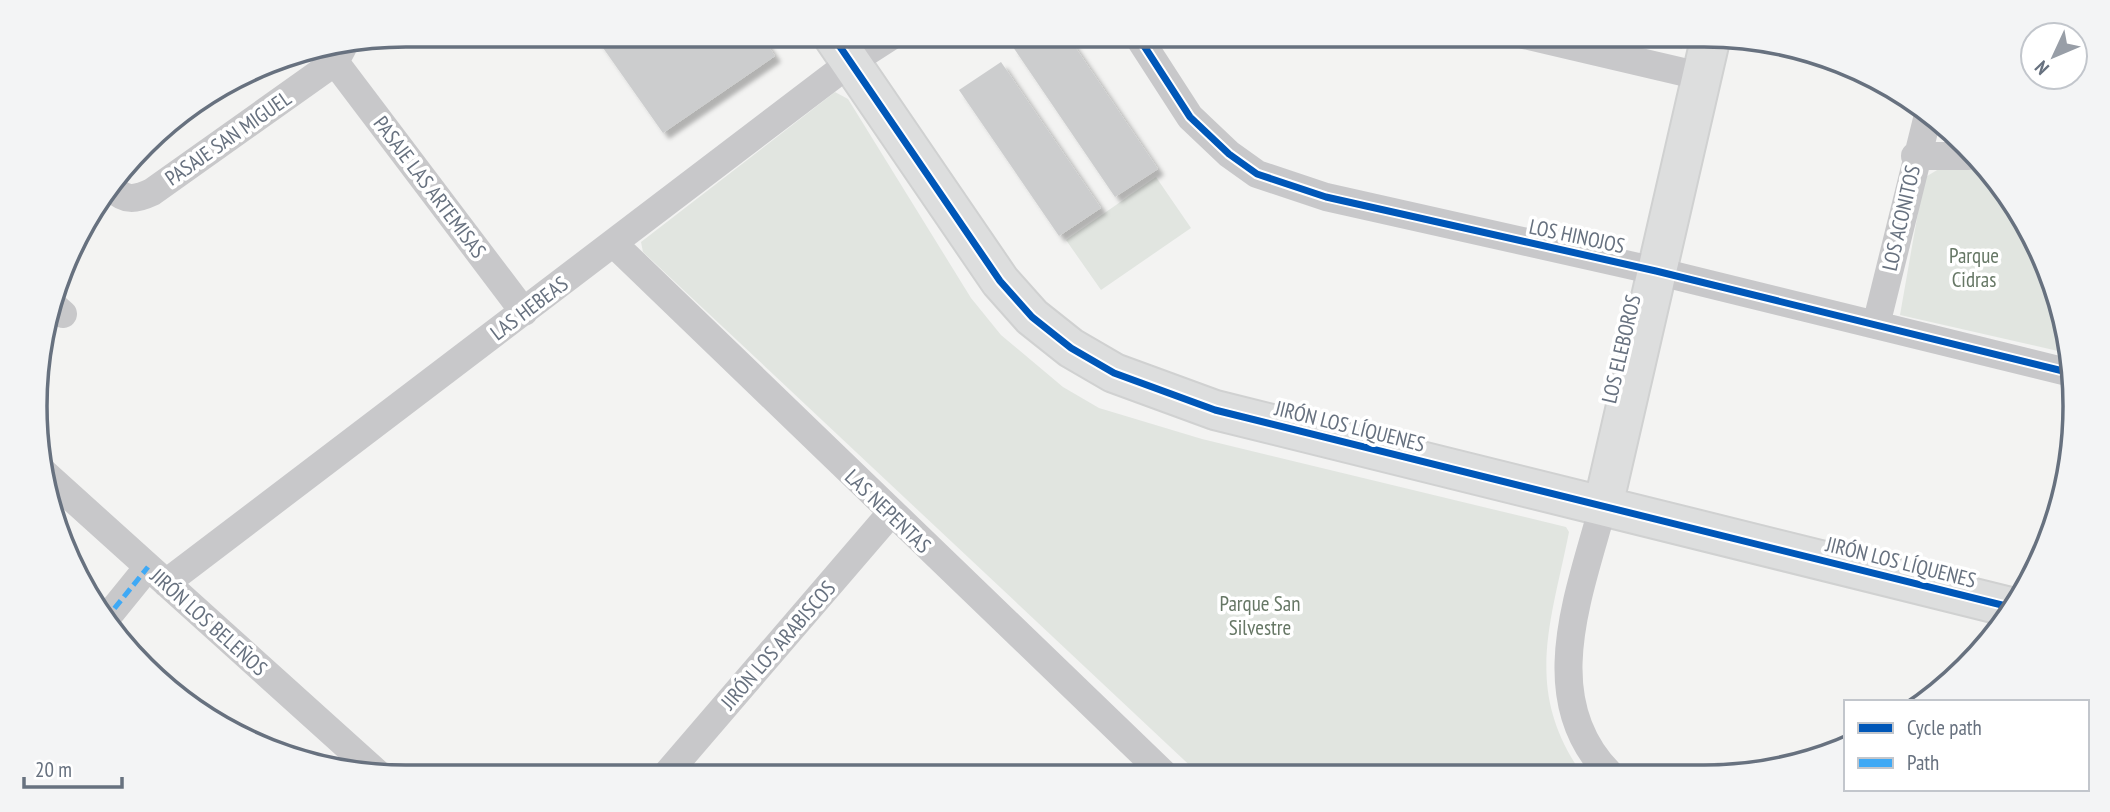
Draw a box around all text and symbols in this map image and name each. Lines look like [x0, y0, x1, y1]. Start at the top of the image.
north arrow [2019, 21, 2089, 91]
text: N [2030, 56, 2054, 80]
street label: PASAJE SAN MIGUEL [160, 84, 296, 191]
street label: PASAJE LAS ARTEMISAS [368, 111, 492, 263]
street label: LOS ACONITOS [1876, 163, 1926, 273]
street label: LOS HINOJOS [1527, 213, 1627, 259]
park label: Parque Cidras [1949, 242, 1999, 293]
street label: LAS HEBEAS [485, 270, 573, 346]
street label: LOS ELEBOROS [1595, 292, 1647, 406]
street label: JIRÓN LOS LÍQUENES [1271, 394, 1428, 458]
street label: LAS NEPENTAS [839, 463, 937, 559]
street label: JIRÓN LOS LÍQUENES [1822, 530, 1979, 594]
street label: JIRÓN LOS BELEÑOS [144, 562, 273, 681]
street label: JIRÓN LOS ARABISCOS [714, 575, 841, 716]
park label: Parque San Silvestre [1220, 590, 1300, 641]
legend [1844, 700, 2089, 791]
text: Cycle path [1907, 714, 1982, 741]
scale bar [24, 746, 122, 790]
text: Path [1907, 749, 1939, 776]
text: 20 m [35, 756, 72, 783]

